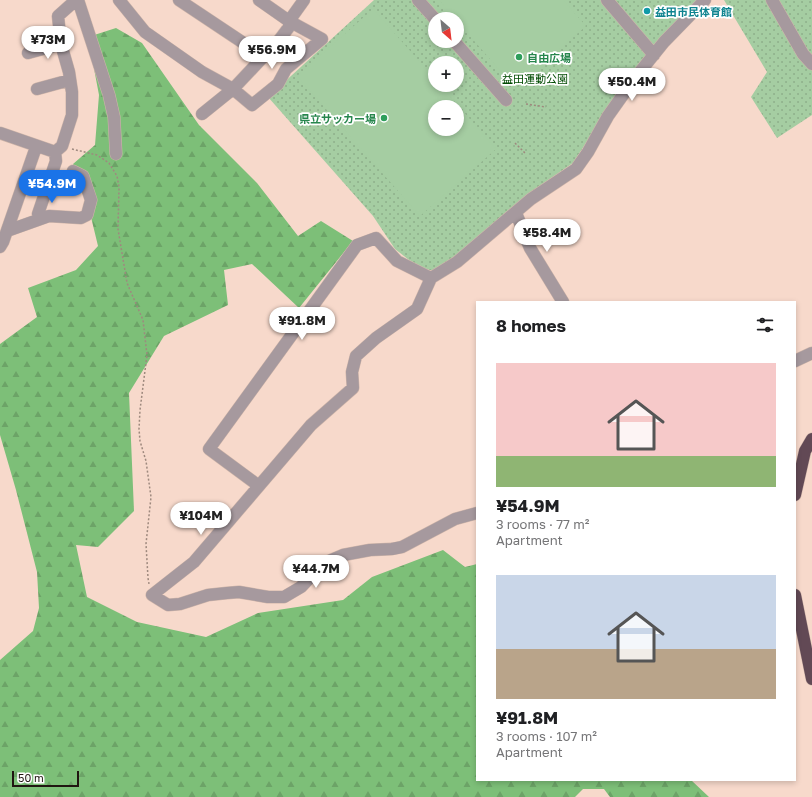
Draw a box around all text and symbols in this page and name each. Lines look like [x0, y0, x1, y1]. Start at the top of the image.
place label: 益田市民体育館 [655, 5, 732, 18]
marker: 益田市民体育館 [642, 6, 652, 16]
north arrow [428, 12, 464, 48]
map controls [428, 12, 464, 136]
pin: ¥73M [24, 26, 72, 60]
text: ¥73M [30, 31, 66, 47]
pin: ¥56.9M [239, 36, 305, 70]
text: ¥56.9M [248, 41, 296, 57]
place label: 自由広場 [527, 51, 571, 64]
marker: 自由広場 [514, 52, 524, 62]
button: + [428, 56, 464, 92]
pin: ¥50.4M [599, 68, 665, 102]
park label: 益田運動公園 [502, 72, 568, 85]
text: ¥50.4M [608, 73, 656, 89]
button: − [428, 100, 464, 136]
place label: 県立サッカー場 [299, 112, 376, 125]
marker: 県立サッカー場 [379, 113, 389, 123]
pin: ¥54.9M [19, 170, 85, 204]
text: ¥54.9M [28, 175, 76, 191]
pin: ¥58.4M [514, 219, 580, 253]
text: ¥58.4M [523, 224, 571, 240]
pin: ¥91.8M [269, 307, 335, 341]
text: ¥91.8M [278, 312, 326, 328]
icon: filters [754, 314, 776, 336]
text: 8 homes [496, 315, 566, 336]
icon: home [600, 389, 672, 461]
text: ¥54.9M [496, 495, 560, 516]
pin: ¥104M [173, 502, 229, 536]
text: ¥104M [179, 507, 223, 523]
text: 3 rooms · 77 m² [496, 516, 589, 532]
text: Apartment [496, 532, 563, 548]
pin: ¥44.7M [283, 555, 349, 589]
text: ¥44.7M [292, 560, 340, 576]
icon: home [600, 601, 672, 673]
text: ¥91.8M [496, 707, 558, 728]
text: 3 rooms · 107 m² [496, 728, 597, 744]
text: Apartment [496, 744, 563, 760]
scale bar [12, 769, 79, 788]
text: 50 m [18, 771, 44, 784]

